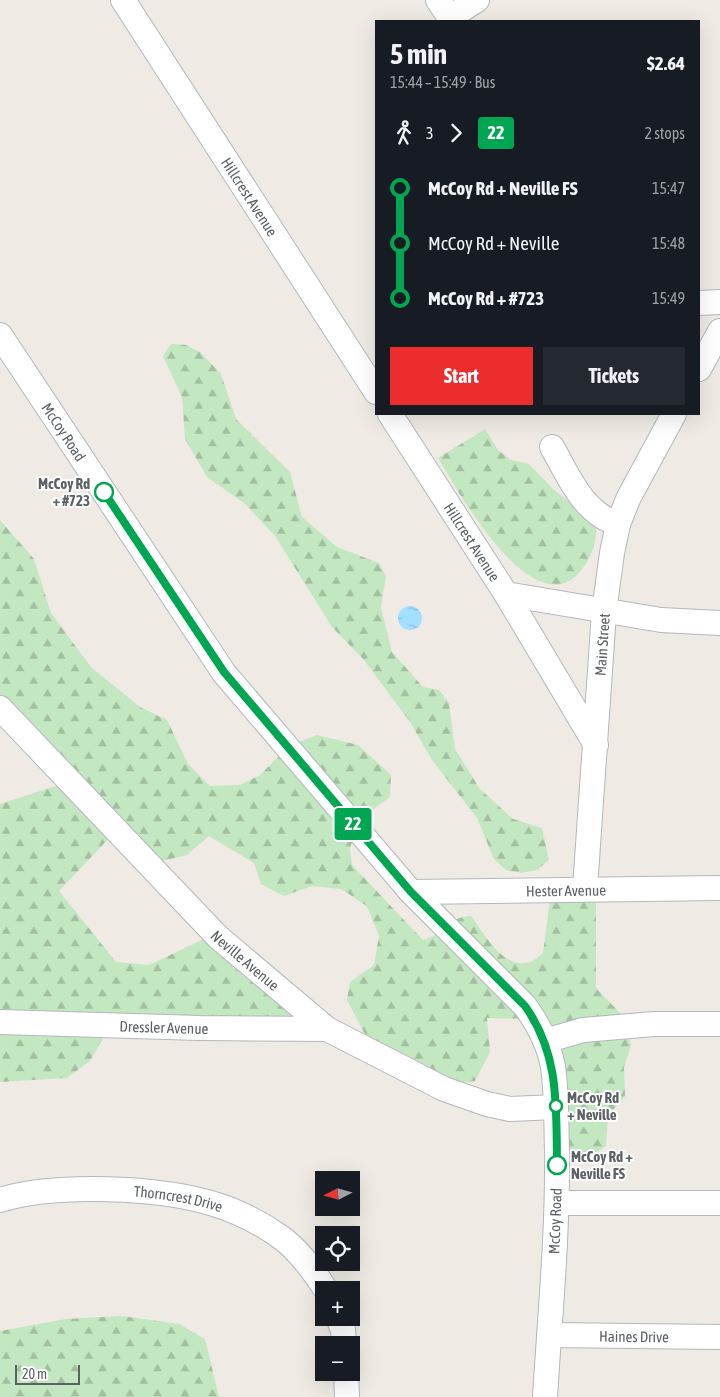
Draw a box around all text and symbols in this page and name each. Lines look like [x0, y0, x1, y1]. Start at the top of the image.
text: 5 min [390, 38, 447, 70]
text: $2.64 [647, 52, 685, 74]
text: 15:44 – 15:49 · Bus [390, 73, 495, 91]
icon: walk [390, 119, 418, 147]
icon: forward [442, 119, 470, 147]
text: 22 [488, 122, 504, 143]
text: 3 [426, 124, 434, 142]
text: 2 stops [644, 124, 685, 142]
street label: Hillcrest Avenue [218, 154, 282, 239]
text: McCoy Rd + Neville FS [428, 177, 578, 199]
text: 15:47 [652, 179, 685, 197]
text: McCoy Rd + Neville [428, 232, 559, 254]
text: 15:48 [652, 234, 685, 252]
text: McCoy Rd + #723 [428, 287, 544, 309]
text: 15:49 [652, 289, 685, 307]
button: Start [390, 347, 533, 405]
button: Tickets [543, 347, 685, 405]
street label: McCoy Road [39, 399, 89, 464]
place label: McCoy Rd + #723 [38, 475, 90, 509]
marker: McCoy Rd + #723 [94, 482, 114, 502]
street label: Hillcrest Avenue [441, 499, 504, 584]
street label: Main Street [591, 613, 612, 676]
line badge: 22 [330, 808, 376, 840]
text: 22 [345, 813, 361, 834]
street label: Hester Avenue [526, 881, 606, 899]
street label: Neville Avenue [208, 927, 283, 994]
street label: Dressler Avenue [119, 1017, 209, 1037]
place label: McCoy Rd + Neville [567, 1089, 619, 1123]
marker: McCoy Rd + Neville [549, 1099, 563, 1113]
place label: McCoy Rd + Neville FS [571, 1148, 633, 1182]
marker: McCoy Rd + Neville FS [547, 1155, 567, 1175]
north arrow [315, 1171, 360, 1216]
map controls [315, 1171, 360, 1381]
street label: Thorncrest Drive [133, 1182, 225, 1215]
street label: McCoy Road [545, 1188, 565, 1254]
button: locate [315, 1226, 360, 1271]
button: + [315, 1281, 360, 1326]
street label: Haines Drive [599, 1327, 669, 1345]
button: − [315, 1336, 360, 1381]
scale bar [15, 1362, 80, 1385]
text: 20 m [22, 1366, 47, 1382]

